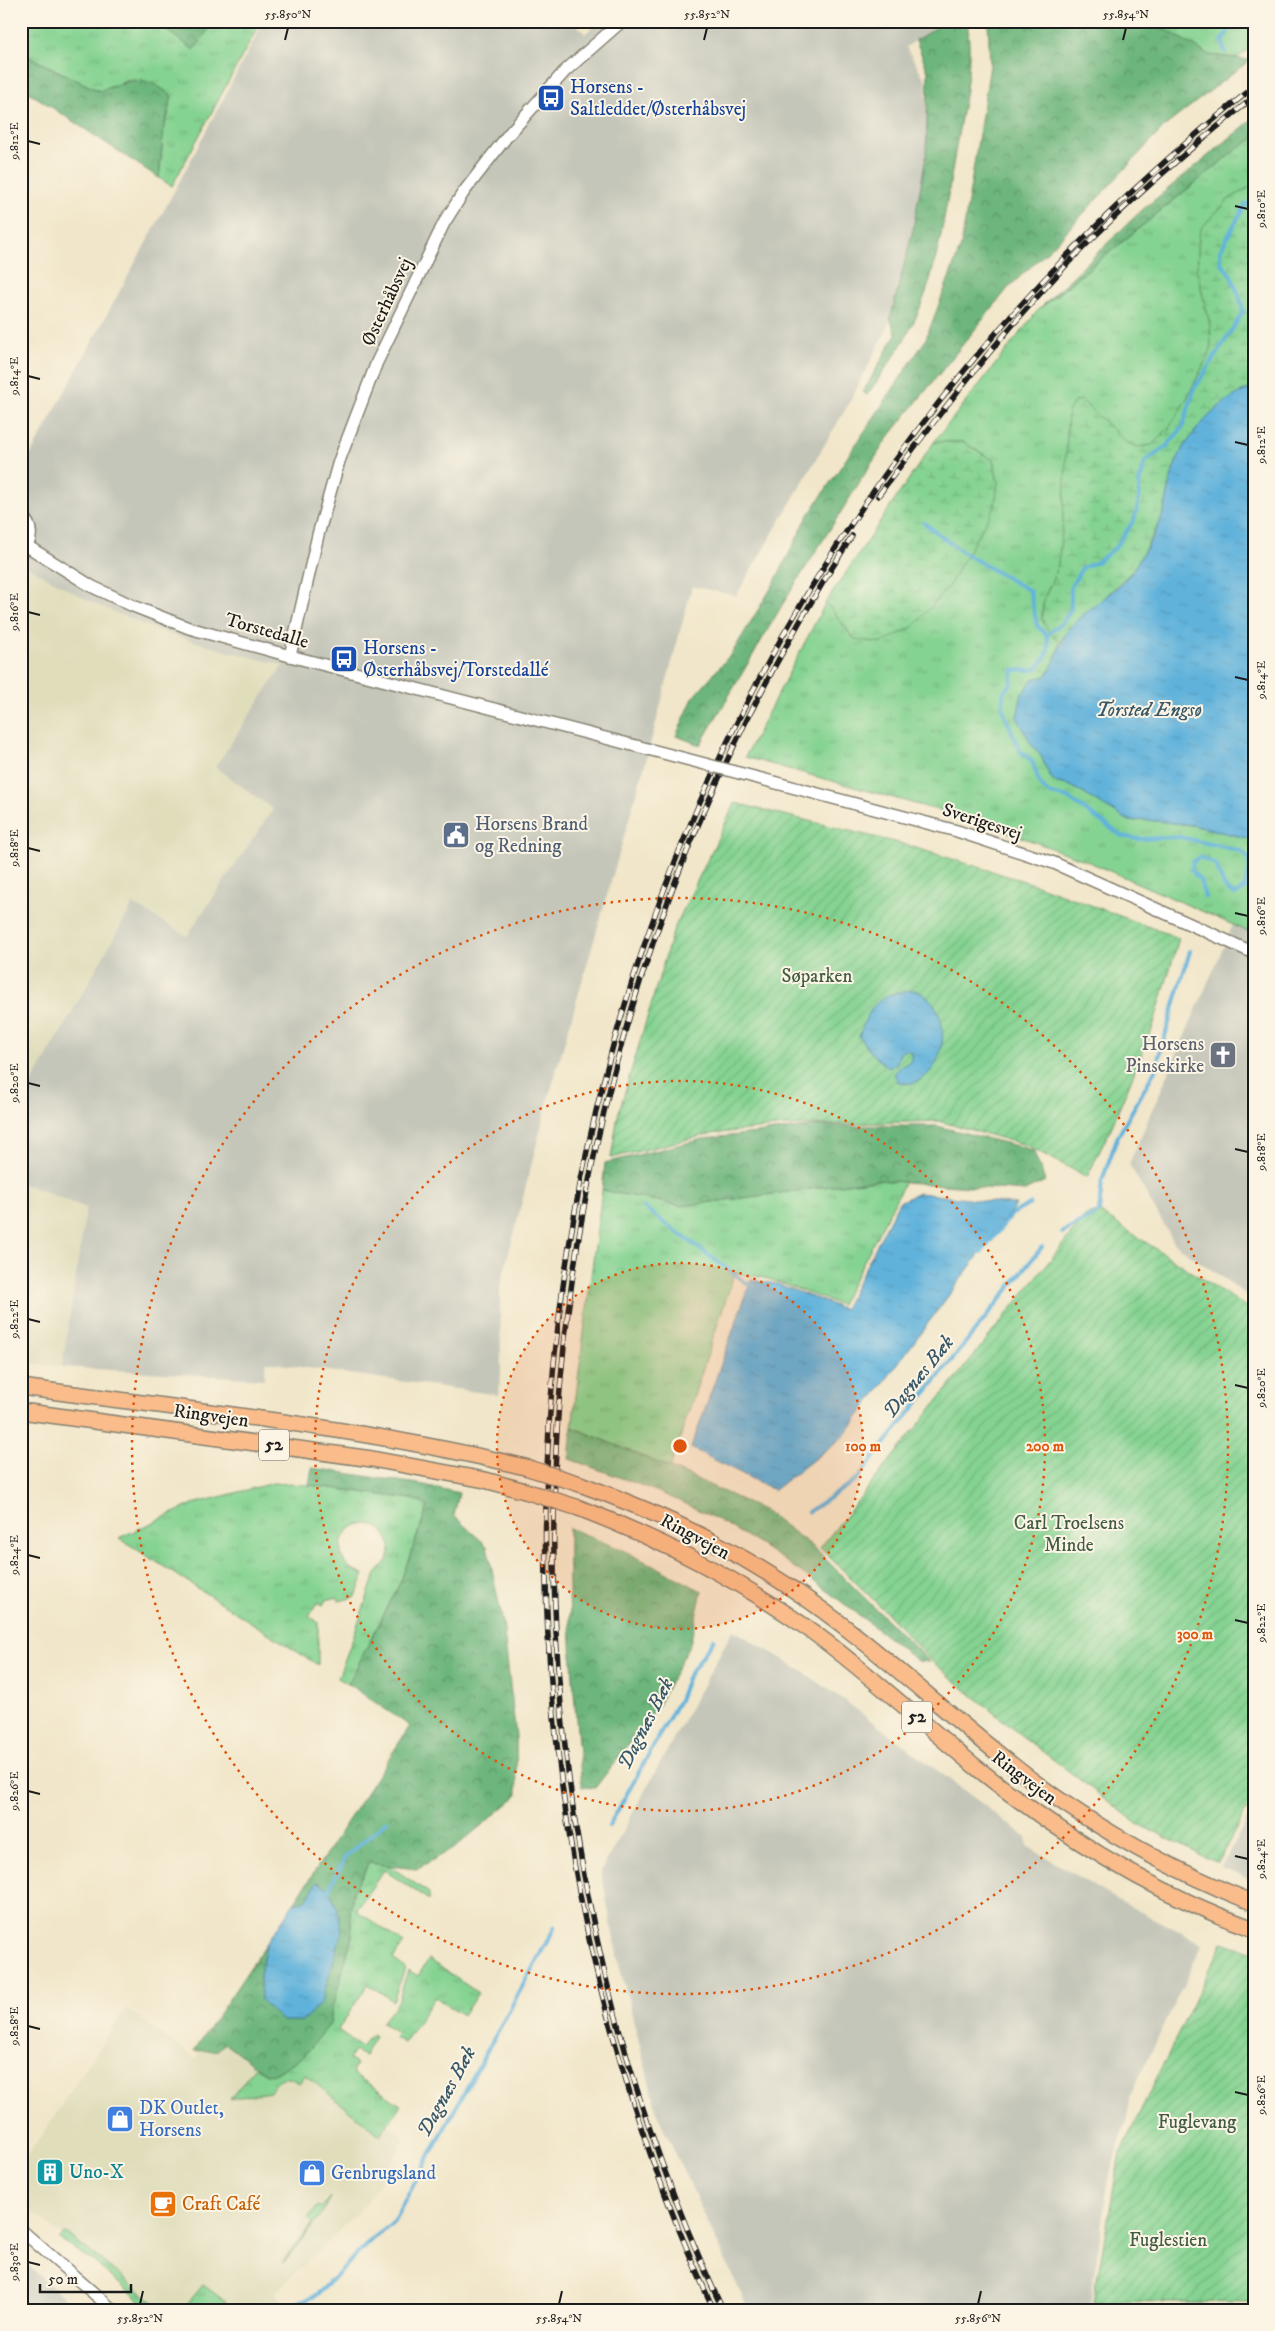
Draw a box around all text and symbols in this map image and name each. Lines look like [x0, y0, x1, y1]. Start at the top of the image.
text: 55.850°N [265, 7, 311, 22]
text: 55.852°N [684, 7, 730, 22]
text: 55.854°N [1103, 7, 1149, 22]
place label: Horsens - Saltleddet/Østerhåbsvej [570, 76, 746, 121]
bus stop icon: Horsens - Saltleddet/Østerhåbsvej [536, 83, 566, 113]
text: 9.812°E [7, 122, 22, 161]
text: 9.810°E [1254, 190, 1269, 229]
street label: Østerhåbsvej [357, 254, 417, 350]
text: 9.814°E [7, 356, 22, 396]
text: 9.812°E [1254, 426, 1269, 465]
text: 9.816°E [7, 593, 22, 632]
street label: Torstedalle [223, 608, 311, 654]
place label: Horsens - Østerhåbsvej/Torstedallé [363, 637, 549, 682]
bus stop icon: Horsens - Østerhåbsvej/Torstedallé [329, 644, 359, 674]
text: 9.814°E [1254, 660, 1269, 700]
water label: Torsted Engsø [1096, 698, 1202, 723]
street label: Sverigesvej [939, 798, 1025, 846]
place label: Horsens Brand og Redning [475, 813, 588, 858]
public building icon: Horsens Brand og Redning [441, 820, 471, 850]
text: 9.818°E [7, 829, 22, 868]
text: 9.816°E [1254, 897, 1269, 936]
park label: Søparken [782, 965, 852, 988]
place label: Horsens Pinsekirke [1126, 1033, 1204, 1078]
church icon: Horsens Pinsekirke [1208, 1040, 1238, 1070]
text: 9.820°E [7, 1063, 22, 1104]
text: 9.818°E [1254, 1133, 1269, 1172]
text: 9.822°E [7, 1299, 22, 1339]
water label: Dagnæs Bæk [878, 1330, 960, 1423]
text: 9.820°E [1254, 1368, 1269, 1409]
street label: Ringvejen [172, 1399, 250, 1433]
road number: 52 [259, 1430, 289, 1460]
centre of rings [671, 1437, 689, 1455]
text: 100 m [845, 1437, 882, 1456]
text: 200 m [1026, 1437, 1065, 1456]
street label: Ringvejen [656, 1509, 734, 1565]
park label: Carl Troelsens Minde [1014, 1512, 1124, 1557]
text: 9.824°E [7, 1535, 22, 1576]
text: 9.822°E [1254, 1603, 1269, 1643]
text: 300 m [1177, 1625, 1214, 1644]
water label: Dagnæs Bæk [612, 1674, 680, 1774]
road number: 52 [902, 1701, 932, 1732]
street label: Ringvejen [987, 1746, 1061, 1810]
text: 9.826°E [7, 1771, 22, 1812]
text: 9.824°E [1254, 1839, 1269, 1880]
text: 9.828°E [7, 2006, 22, 2047]
water label: Dagnæs Bæk [412, 2042, 482, 2141]
text: 9.826°E [1254, 2075, 1269, 2116]
place label: DK Outlet, Horsens [139, 2097, 224, 2142]
shop icon: DK Outlet, Horsens [105, 2104, 135, 2134]
park label: Fuglevang [1158, 2111, 1237, 2134]
building icon: Uno-X [35, 2157, 65, 2187]
shop icon: Genbrugsland [297, 2158, 327, 2188]
place label: Uno-X [69, 2161, 124, 2184]
place label: Genbrugsland [331, 2162, 436, 2185]
cafe icon: Craft Café [148, 2189, 178, 2219]
place label: Craft Café [182, 2193, 261, 2216]
park label: Fuglestien [1129, 2229, 1207, 2252]
text: 9.830°E [7, 2242, 22, 2282]
scale bar [40, 2261, 131, 2293]
text: 50 m [48, 2270, 78, 2289]
text: 55.852°N [117, 2311, 163, 2326]
text: 55.854°N [536, 2311, 582, 2326]
text: 55.856°N [955, 2311, 1001, 2326]

